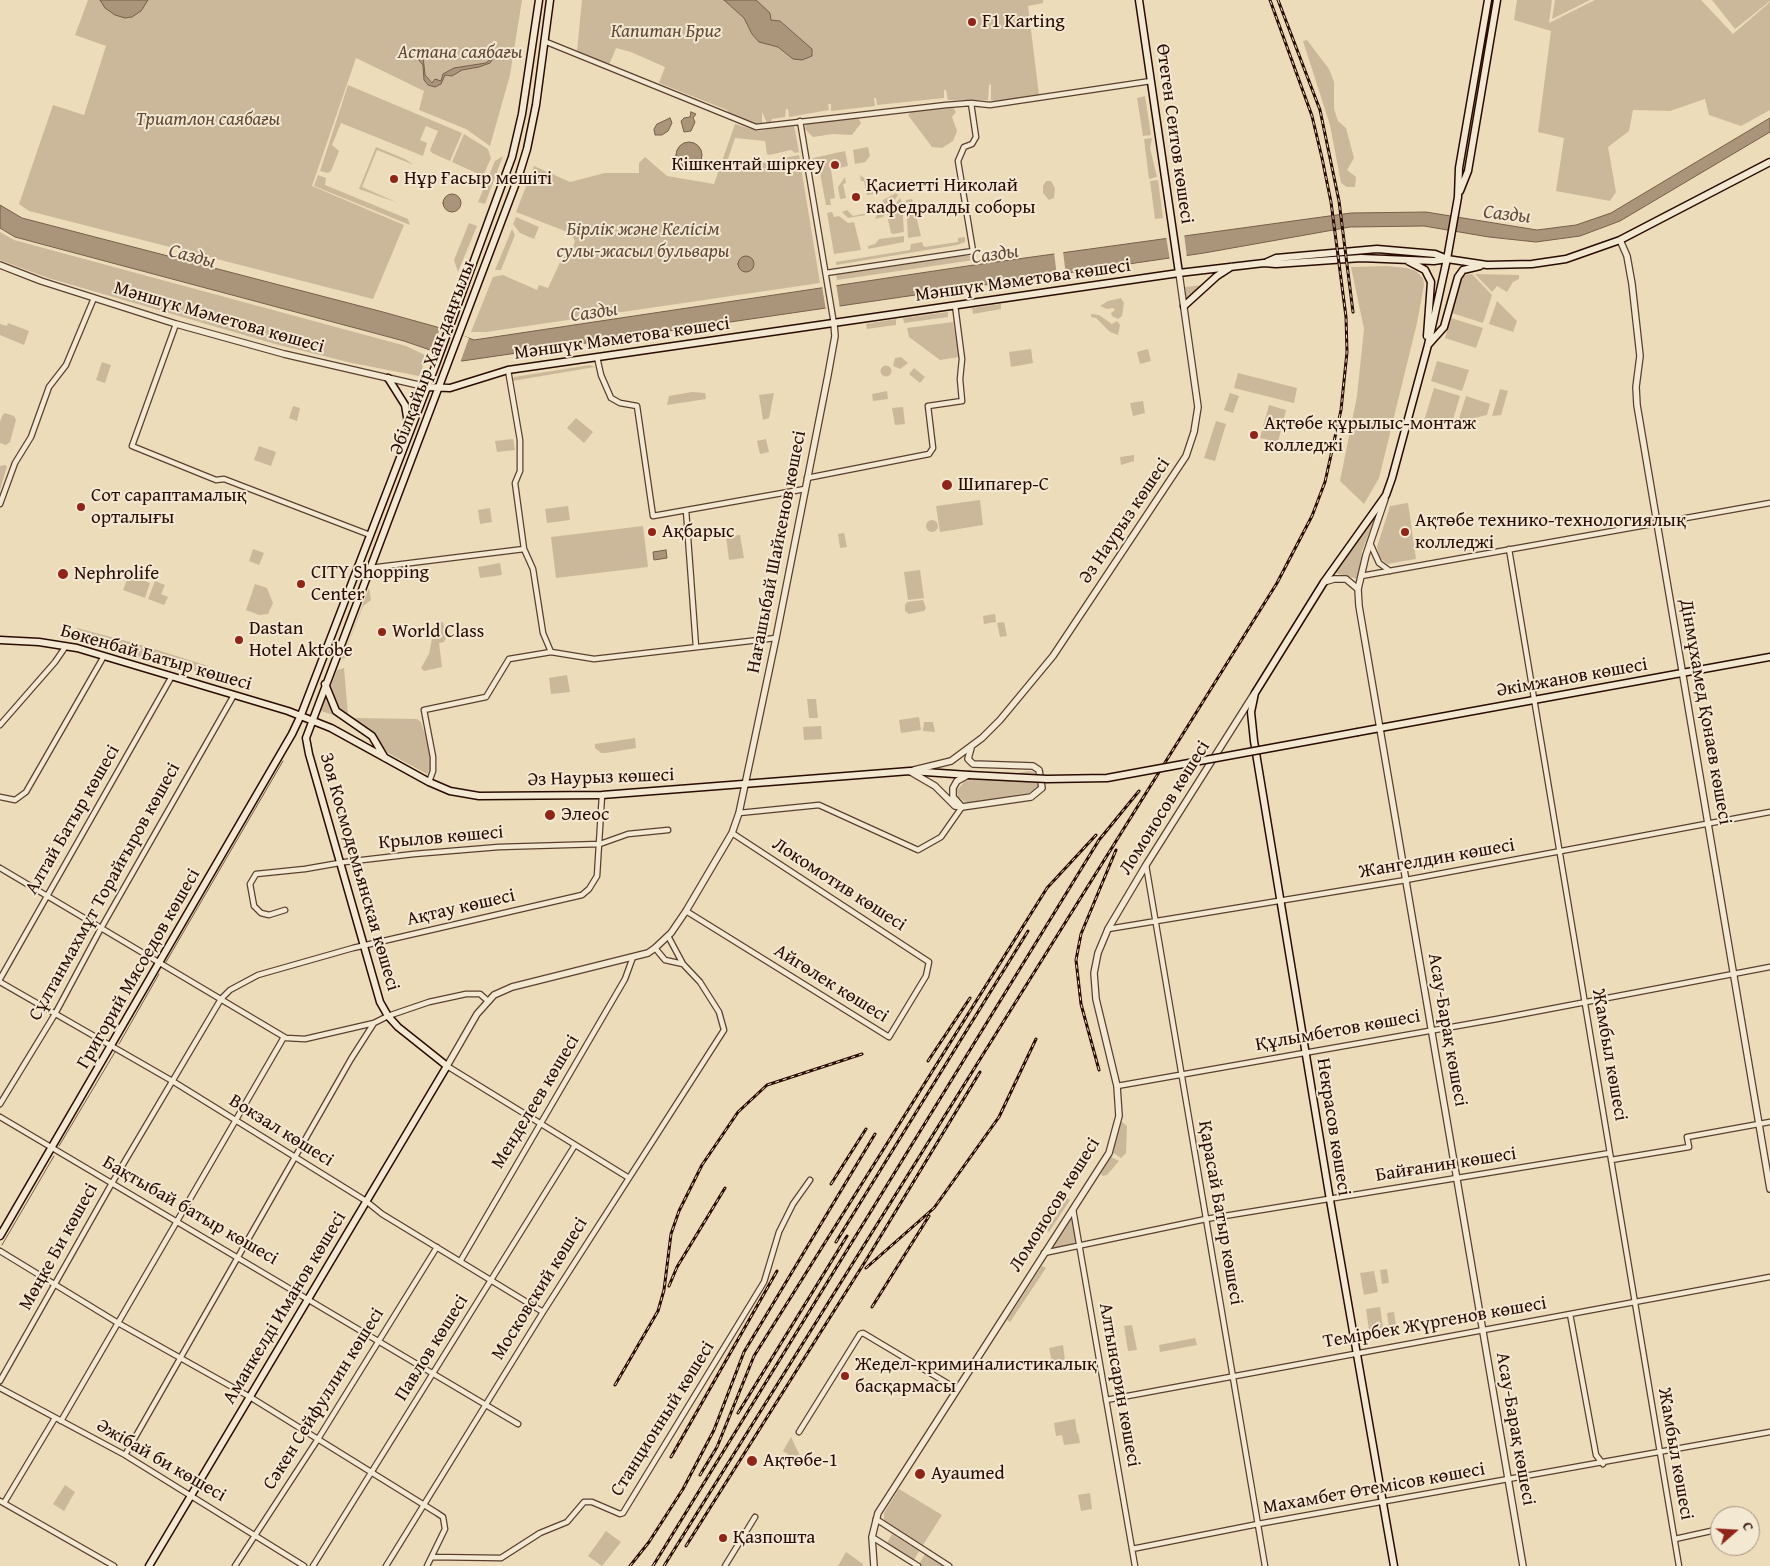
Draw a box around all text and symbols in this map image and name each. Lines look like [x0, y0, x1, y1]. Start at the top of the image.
place label: F1 Karting [982, 11, 1065, 33]
marker: F1 Karting [966, 16, 978, 28]
park label: Капитан Бриг [611, 21, 721, 43]
park label: Астана саябағы [398, 42, 522, 64]
street label: Өтеген Сеитов көшесі [1150, 43, 1198, 225]
park label: Триатлон саябағы [136, 109, 280, 131]
place label: Кішкентай шіркеу [672, 154, 825, 176]
marker: Кішкентай шіркеу [829, 159, 841, 171]
place label: Нұр Ғасыр мешіті [404, 168, 552, 190]
marker: Нұр Ғасыр мешіті [388, 173, 400, 185]
place label: Қасиетті Николай кафедралды соборы [866, 175, 1036, 219]
marker: Қасиетті Николай кафедралды соборы [850, 191, 862, 203]
water label: Сазды [1482, 201, 1532, 229]
park label: Бірлік және Келісім сулы-жасыл бульвары [556, 219, 730, 263]
water label: Сазды [166, 239, 218, 275]
water label: Сазды [970, 240, 1020, 270]
street label: Мәншүк Мәметова көшесі [914, 255, 1132, 307]
street label: Әбілқайыр Хан даңғылы [385, 258, 481, 458]
street label: Мәншүк Мәметова көшесі [111, 277, 327, 359]
water label: Сазды [569, 298, 619, 328]
street label: Мәншүк Мәметова көшесі [513, 313, 731, 365]
place label: Ақтөбе құрылыс-монтаж колледжі [1264, 413, 1476, 457]
street label: Нағашыбай Шайкенов көшесі [742, 429, 812, 675]
marker: Ақтөбе құрылыс-монтаж колледжі [1248, 429, 1260, 441]
street label: Әз Наурыз көшесі [1074, 454, 1176, 588]
place label: Шипагер-С [958, 474, 1049, 496]
marker: Шипагер-С [940, 478, 954, 492]
place label: Сот сараптамалық орталығы [91, 485, 247, 529]
marker: Сот сараптамалық орталығы [75, 501, 87, 513]
place label: Ақтөбе технико-технологиялық колледжі [1415, 510, 1686, 554]
place label: Ақбарыс [662, 521, 734, 543]
marker: Ақбарыс [646, 526, 658, 538]
marker: Ақтөбе технико-технологиялық колледжі [1399, 526, 1411, 538]
place label: CITY Shopping Center [311, 562, 429, 606]
place label: Nephrolife [74, 563, 159, 585]
marker: Nephrolife [56, 567, 70, 581]
marker: CITY Shopping Center [295, 578, 307, 590]
street label: Дінмұхамед Қонаев көшесі [1674, 597, 1736, 827]
place label: Dastan Hotel Aktobe [249, 618, 353, 662]
street label: Бөкенбай Батыр көшесі [58, 620, 254, 696]
place label: World Class [392, 621, 484, 643]
marker: World Class [376, 626, 388, 638]
marker: Dastan Hotel Aktobe [233, 634, 245, 646]
street label: Әкімжанов көшесі [1495, 653, 1649, 703]
street label: Ломоносов көшесі [1115, 737, 1215, 879]
street label: Алтай Батыр көшесі [21, 741, 125, 899]
street label: Зоя Космодемьянская көшесі [314, 750, 404, 994]
street label: Сұлтанмахмұт Торайғыров көшесі [24, 759, 186, 1025]
street label: Әз Наурыз көшесі [527, 764, 675, 792]
place label: Элеос [561, 804, 609, 826]
marker: Элеос [543, 808, 557, 822]
street label: Крылов көшесі [377, 821, 505, 855]
street label: Локомотив көшесі [768, 833, 910, 937]
street label: Жангелдин көшесі [1357, 834, 1517, 884]
street label: Григорий Мясоедов көшесі [72, 865, 206, 1073]
street label: Ақтау көшесі [405, 884, 517, 932]
street label: Айгөлек көшесі [770, 940, 892, 1028]
street label: Асау-Барақ көшесі [1422, 952, 1472, 1108]
street label: Жамбыл көшесі [1586, 987, 1632, 1123]
street label: Құлымбетов көшесі [1254, 1005, 1422, 1057]
street label: Менделеев көшесі [487, 1031, 585, 1173]
street label: Некрасов көшесі [1311, 1057, 1355, 1197]
street label: Вокзал көшесі [224, 1090, 338, 1172]
street label: Қарасай Батыр көшесі [1193, 1119, 1247, 1307]
street label: Ломоносов көшесі [1005, 1134, 1105, 1276]
street label: Байғанин көшесі [1374, 1143, 1518, 1187]
street label: Бақтыбай батыр көшесі [98, 1151, 282, 1271]
street label: Мөңке Би көшесі [15, 1179, 103, 1315]
street label: Аманкелді Иманов көшесі [218, 1208, 352, 1408]
street label: Московский көшесі [487, 1214, 593, 1364]
street label: Павлов көшесі [390, 1291, 474, 1405]
street label: Темірбек Жүргенов көшесі [1322, 1292, 1548, 1354]
street label: Алтынсарин көшесі [1093, 1301, 1145, 1469]
street label: Сәкен Сейфуллин көшесі [259, 1304, 389, 1494]
street label: Станционный көшесі [606, 1337, 720, 1501]
street label: Асау-Барақ көшесі [1490, 1351, 1540, 1507]
place label: Жедел-криминалистикалық басқармасы [855, 1354, 1097, 1398]
marker: Жедел-криминалистикалық басқармасы [839, 1370, 851, 1382]
street label: Жамбыл көшесі [1652, 1386, 1698, 1522]
street label: Әжібай би көшесі [92, 1415, 230, 1507]
place label: Ақтөбе-1 [763, 1450, 838, 1472]
marker: Ақтөбе-1 [745, 1454, 759, 1468]
street label: Махамбет Өтемісов көшесі [1261, 1458, 1487, 1520]
place label: Ayaumed [931, 1463, 1005, 1485]
marker: Ayaumed [913, 1467, 927, 1481]
north arrow [1710, 1506, 1760, 1556]
text: С [1737, 1519, 1759, 1533]
place label: Қазпошта [733, 1527, 815, 1549]
marker: Қазпошта [717, 1532, 729, 1544]

